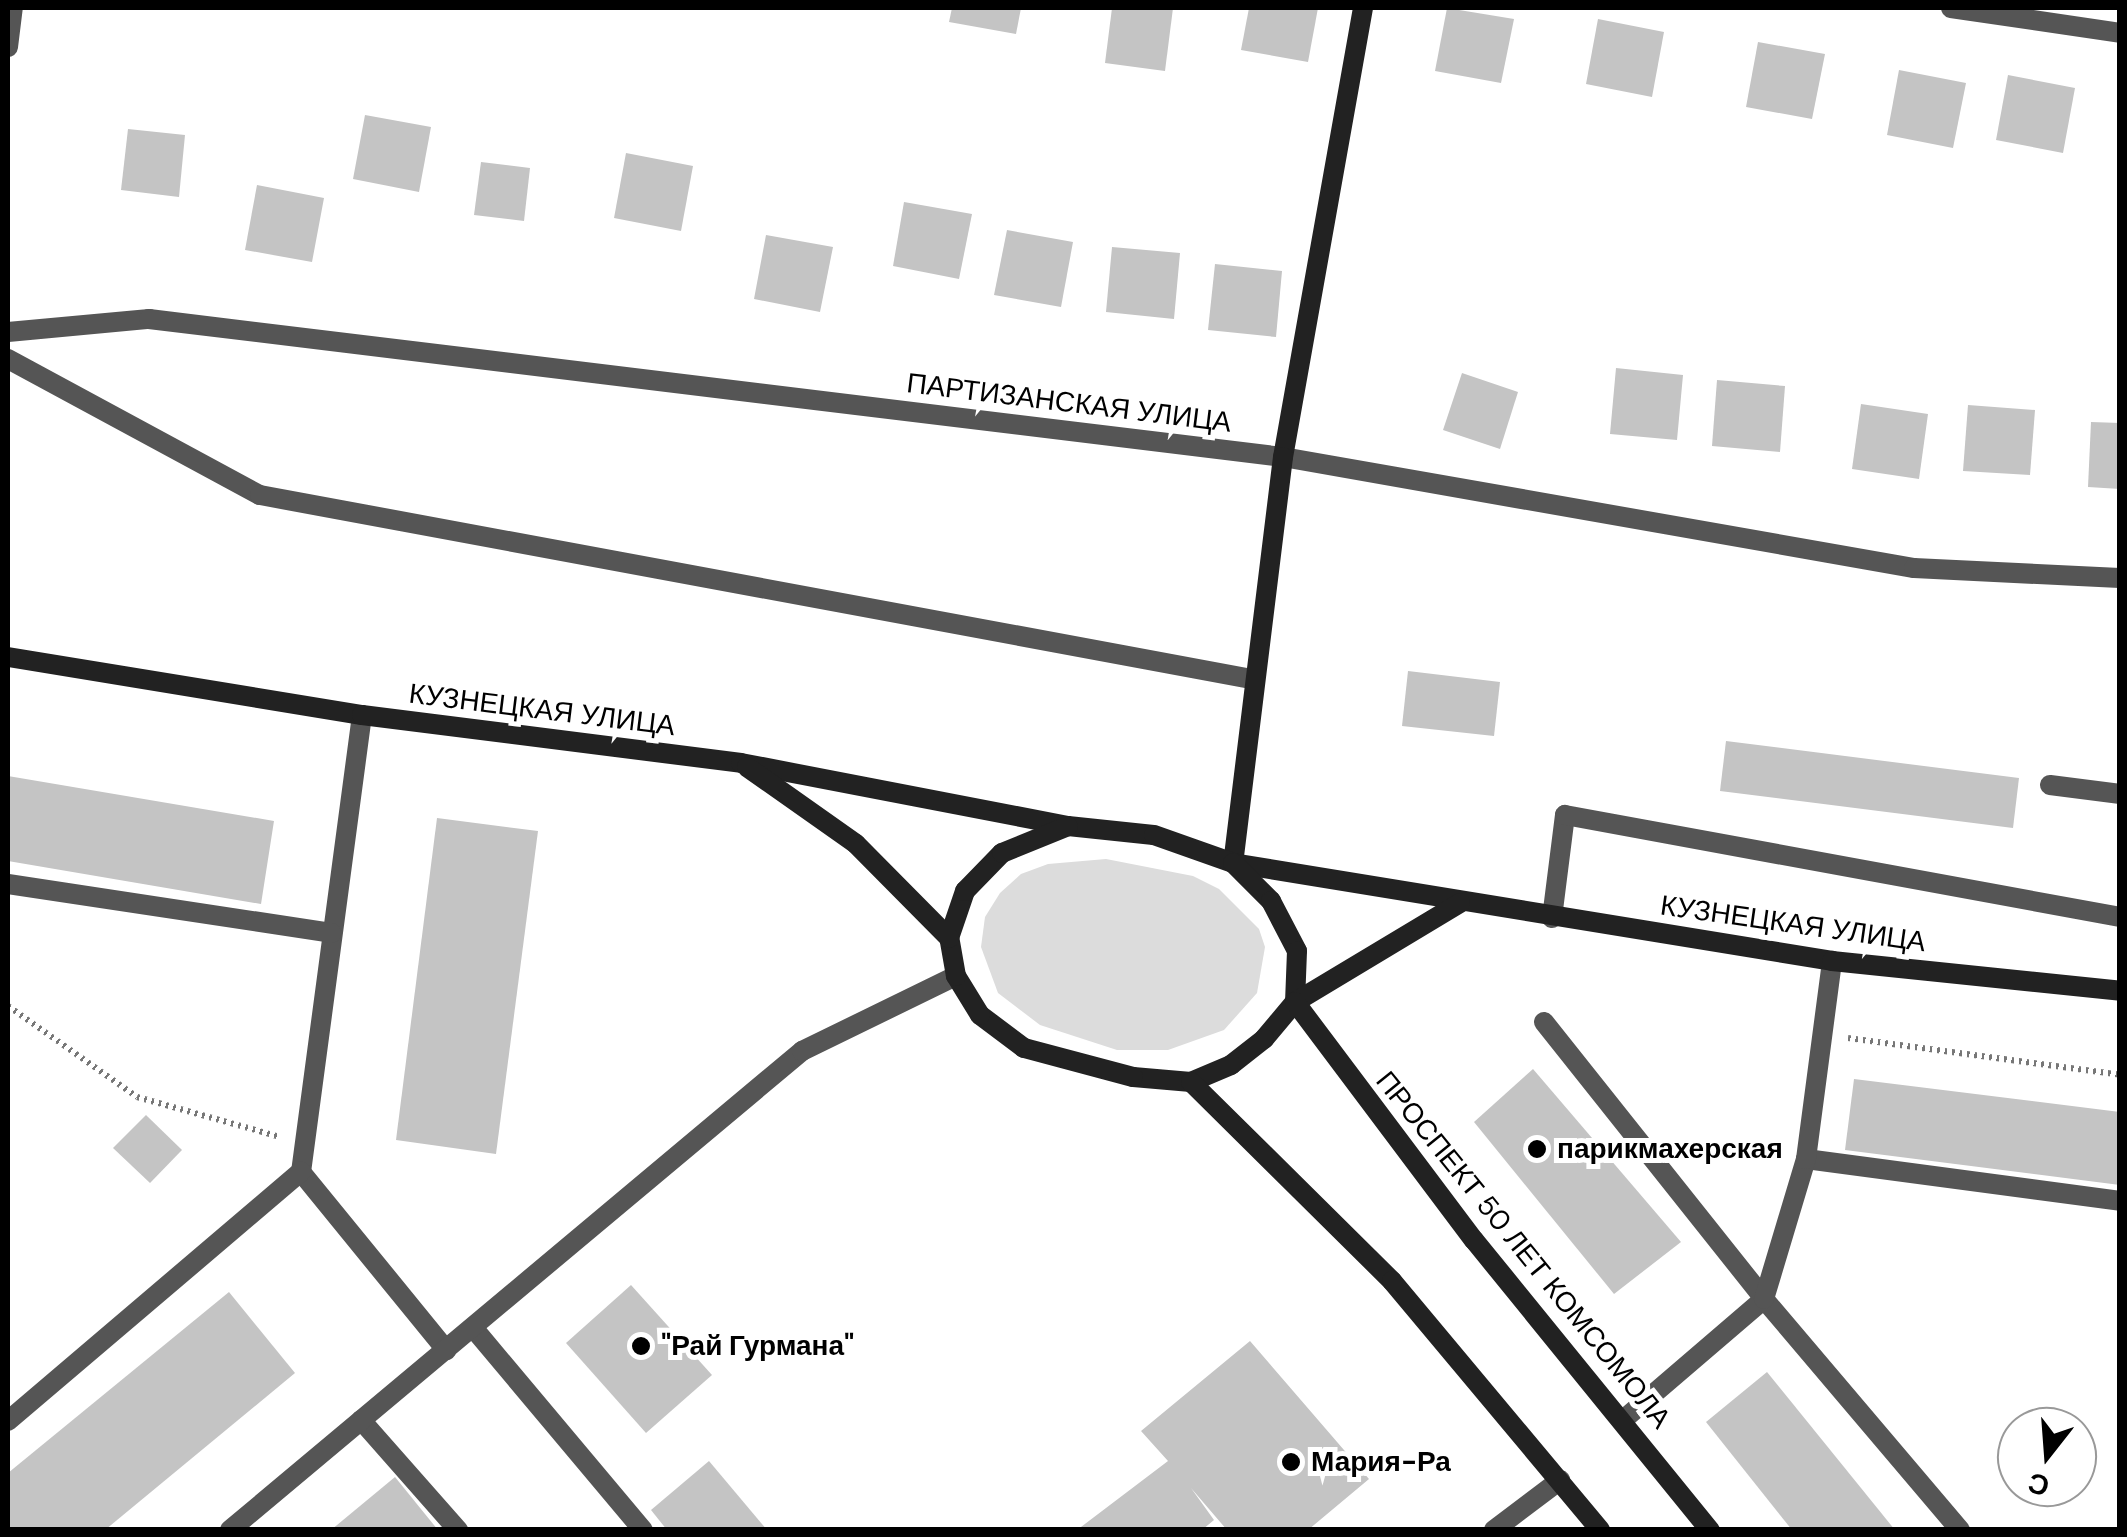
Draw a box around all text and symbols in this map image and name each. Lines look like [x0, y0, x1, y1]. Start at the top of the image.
street label: ПАРТИЗАНСКАЯ УЛИЦА [905, 366, 1233, 440]
street label: КУЗНЕЦКАЯ УЛИЦА [407, 677, 677, 743]
street label: КУЗНЕЦКАЯ УЛИЦА [1658, 889, 1928, 959]
street label: ПРОСПЕКТ 50 ЛЕТ КОМСОМОЛА [1369, 1065, 1677, 1435]
place label: парикмахерская [1557, 1132, 1783, 1166]
marker: парикмахерская [1526, 1138, 1548, 1160]
place label: "Рай Гурмана" [661, 1329, 854, 1363]
marker: "Рай Гурмана" [630, 1335, 652, 1357]
north arrow [1997, 1407, 2097, 1507]
place label: Мария-Ра [1311, 1445, 1451, 1479]
marker: Мария-Ра [1280, 1451, 1302, 1473]
text: С [2024, 1464, 2054, 1505]

